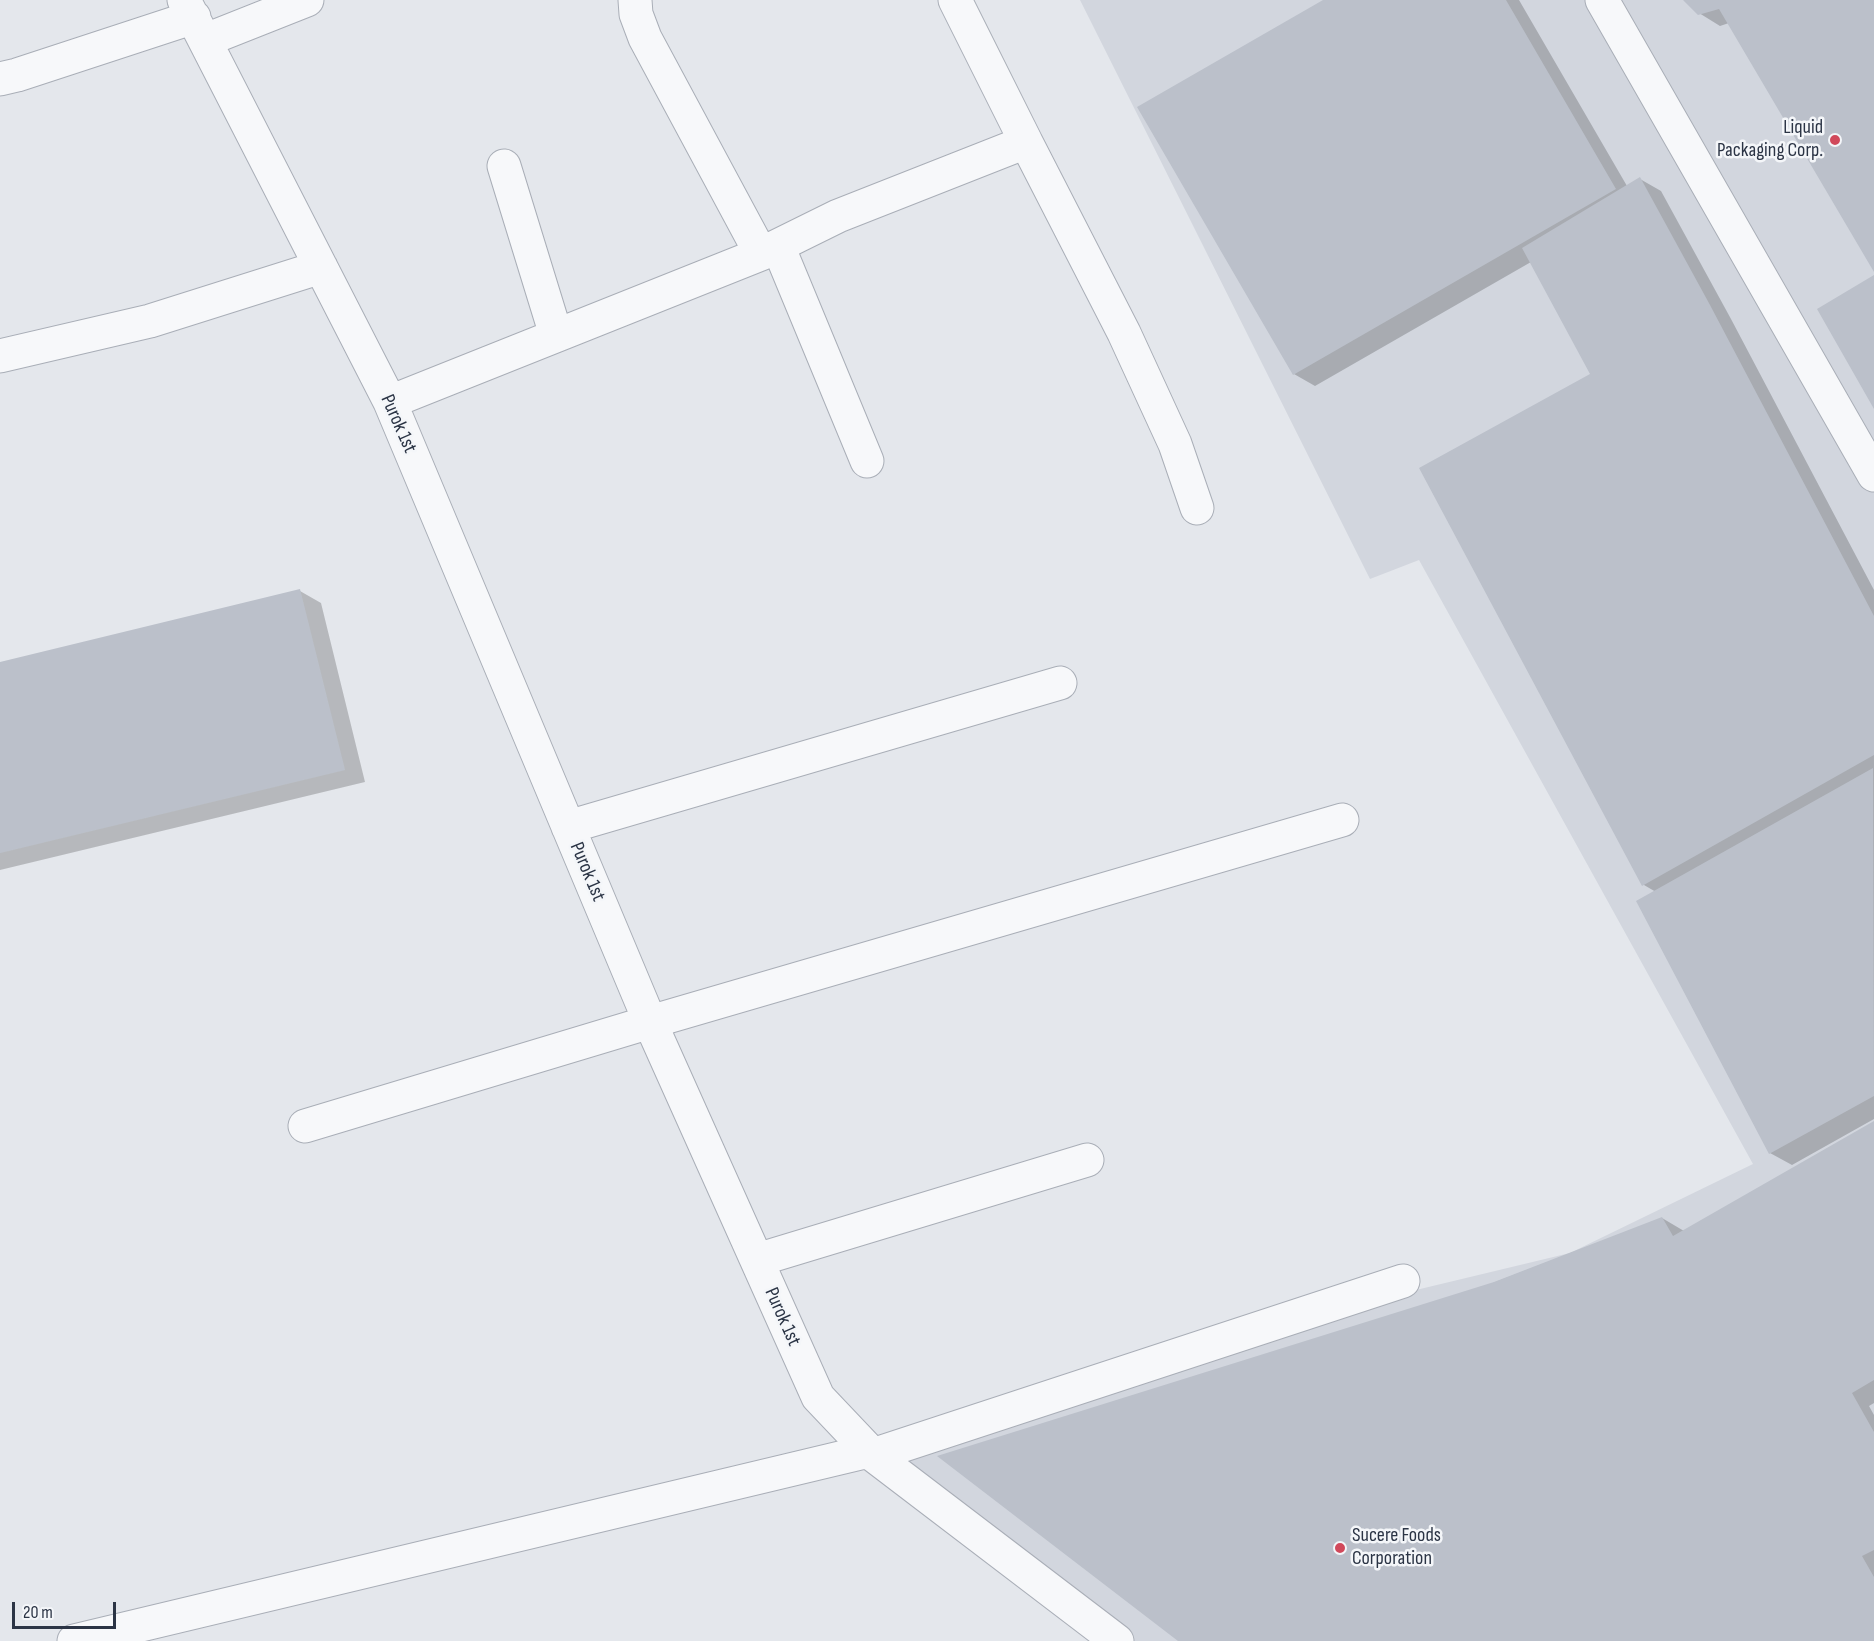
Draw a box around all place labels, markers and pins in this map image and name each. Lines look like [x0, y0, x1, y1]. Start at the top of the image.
place label: Liquid Packaging Corp. [1717, 116, 1823, 163]
marker: Liquid Packaging Corp. [1828, 133, 1842, 147]
place label: Sucere Foods Corporation [1352, 1524, 1441, 1571]
marker: Sucere Foods Corporation [1333, 1541, 1347, 1555]

